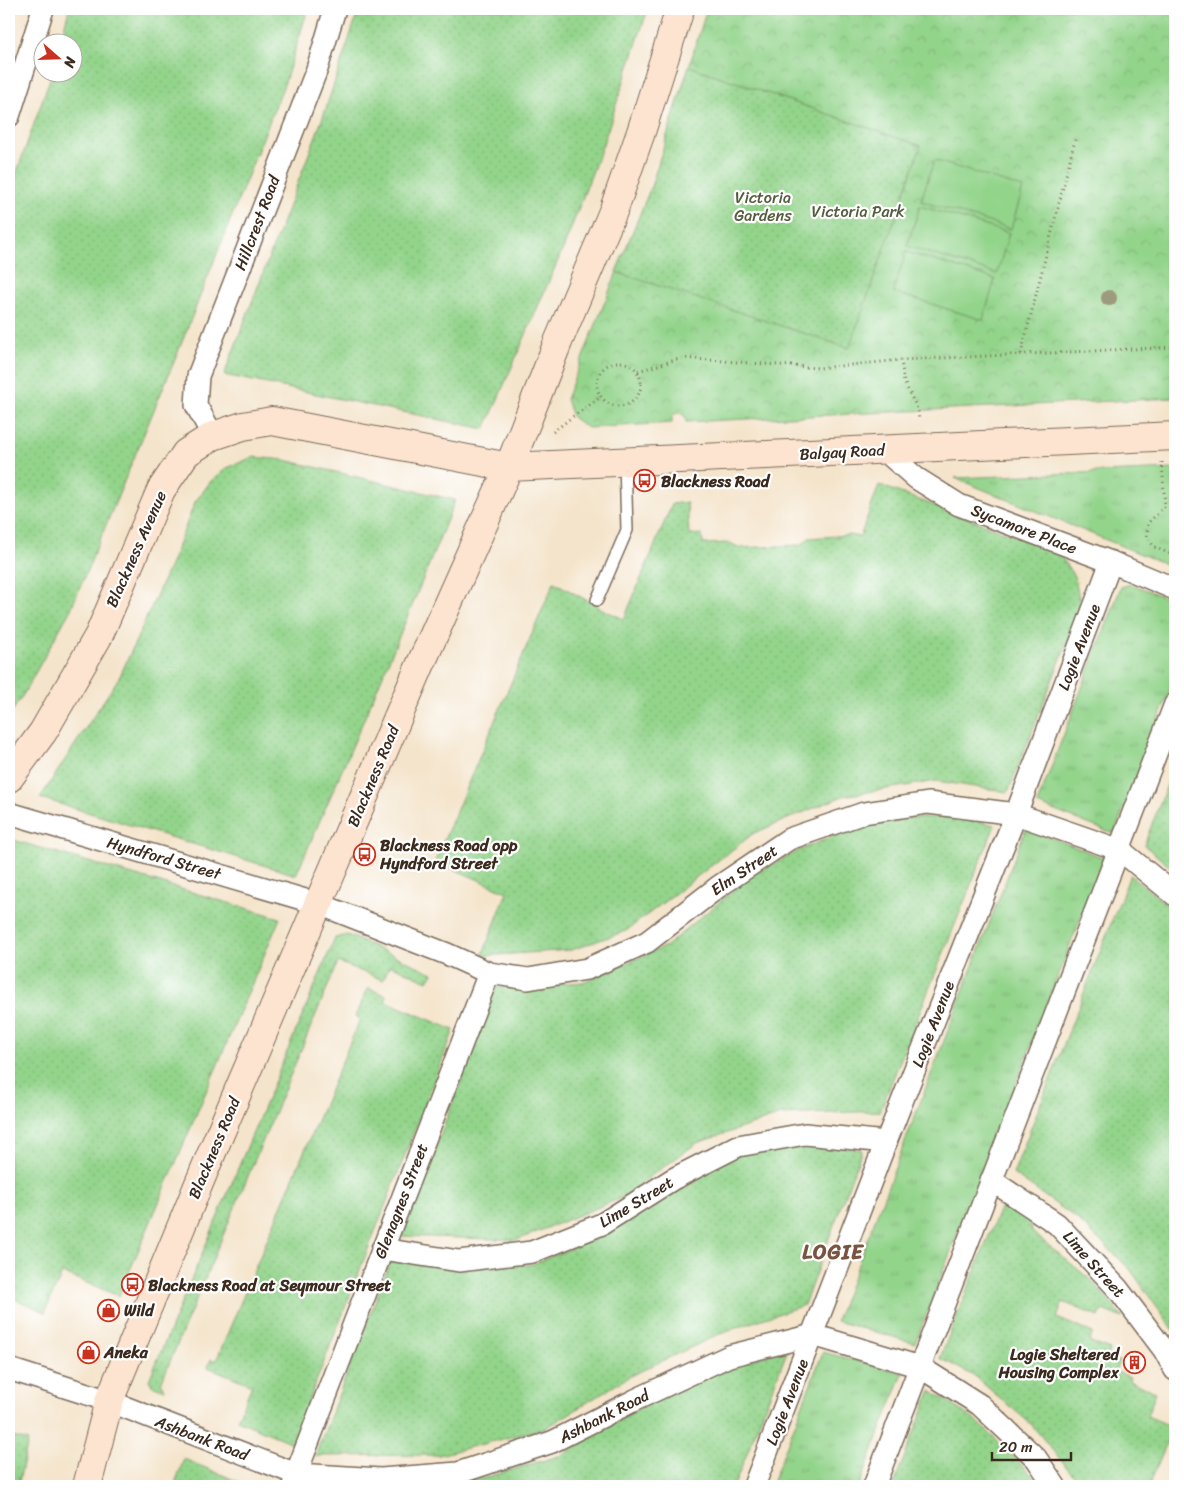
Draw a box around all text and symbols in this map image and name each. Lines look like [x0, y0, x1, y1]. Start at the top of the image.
north arrow [32, 32, 82, 82]
text: N [56, 53, 83, 71]
street label: Hillcrest Road [226, 170, 289, 275]
park label: Victoria Gardens [734, 183, 792, 230]
park label: Victoria Park [812, 197, 905, 226]
street label: Balgay Road [799, 435, 887, 469]
place label: Blackness Road [661, 467, 771, 496]
bus stop icon: Blackness Road [633, 469, 657, 493]
street label: Blackness Avenue [97, 486, 175, 612]
street label: Sycamore Place [967, 495, 1081, 563]
street label: Logie Avenue [1049, 599, 1109, 695]
street label: Blackness Road [339, 719, 408, 831]
street label: Hyndford Street [103, 828, 225, 888]
place label: Blackness Road opp Hyndford Street [379, 831, 518, 878]
street label: Elm Street [704, 837, 784, 903]
bus stop icon: Blackness Road opp Hyndford Street [352, 842, 376, 866]
street label: Logie Avenue [903, 976, 963, 1072]
street label: Blackness Road [180, 1091, 249, 1203]
street label: Glenagnes Street [366, 1139, 436, 1263]
street label: Lime Street [593, 1168, 679, 1236]
street label: Lime Street [1055, 1223, 1133, 1305]
district label: LOGIE [802, 1233, 865, 1271]
place label: Blackness Road at Seymour Street [148, 1271, 391, 1300]
bus stop icon: Blackness Road at Seymour Street [120, 1273, 144, 1297]
place label: Wild [124, 1296, 155, 1325]
shop icon: Wild [96, 1298, 120, 1322]
place label: Aneka [103, 1338, 149, 1367]
shop icon: Aneka [76, 1340, 100, 1364]
place label: Logie Sheltered Housing Complex [998, 1340, 1121, 1387]
building icon: Logie Sheltered Housing Complex [1123, 1351, 1147, 1375]
street label: Logie Avenue [757, 1354, 817, 1450]
street label: Ashbank Road [553, 1380, 656, 1452]
street label: Ashbank Road [150, 1406, 255, 1470]
scale bar [992, 1430, 1070, 1462]
text: 20 m [999, 1434, 1033, 1460]

